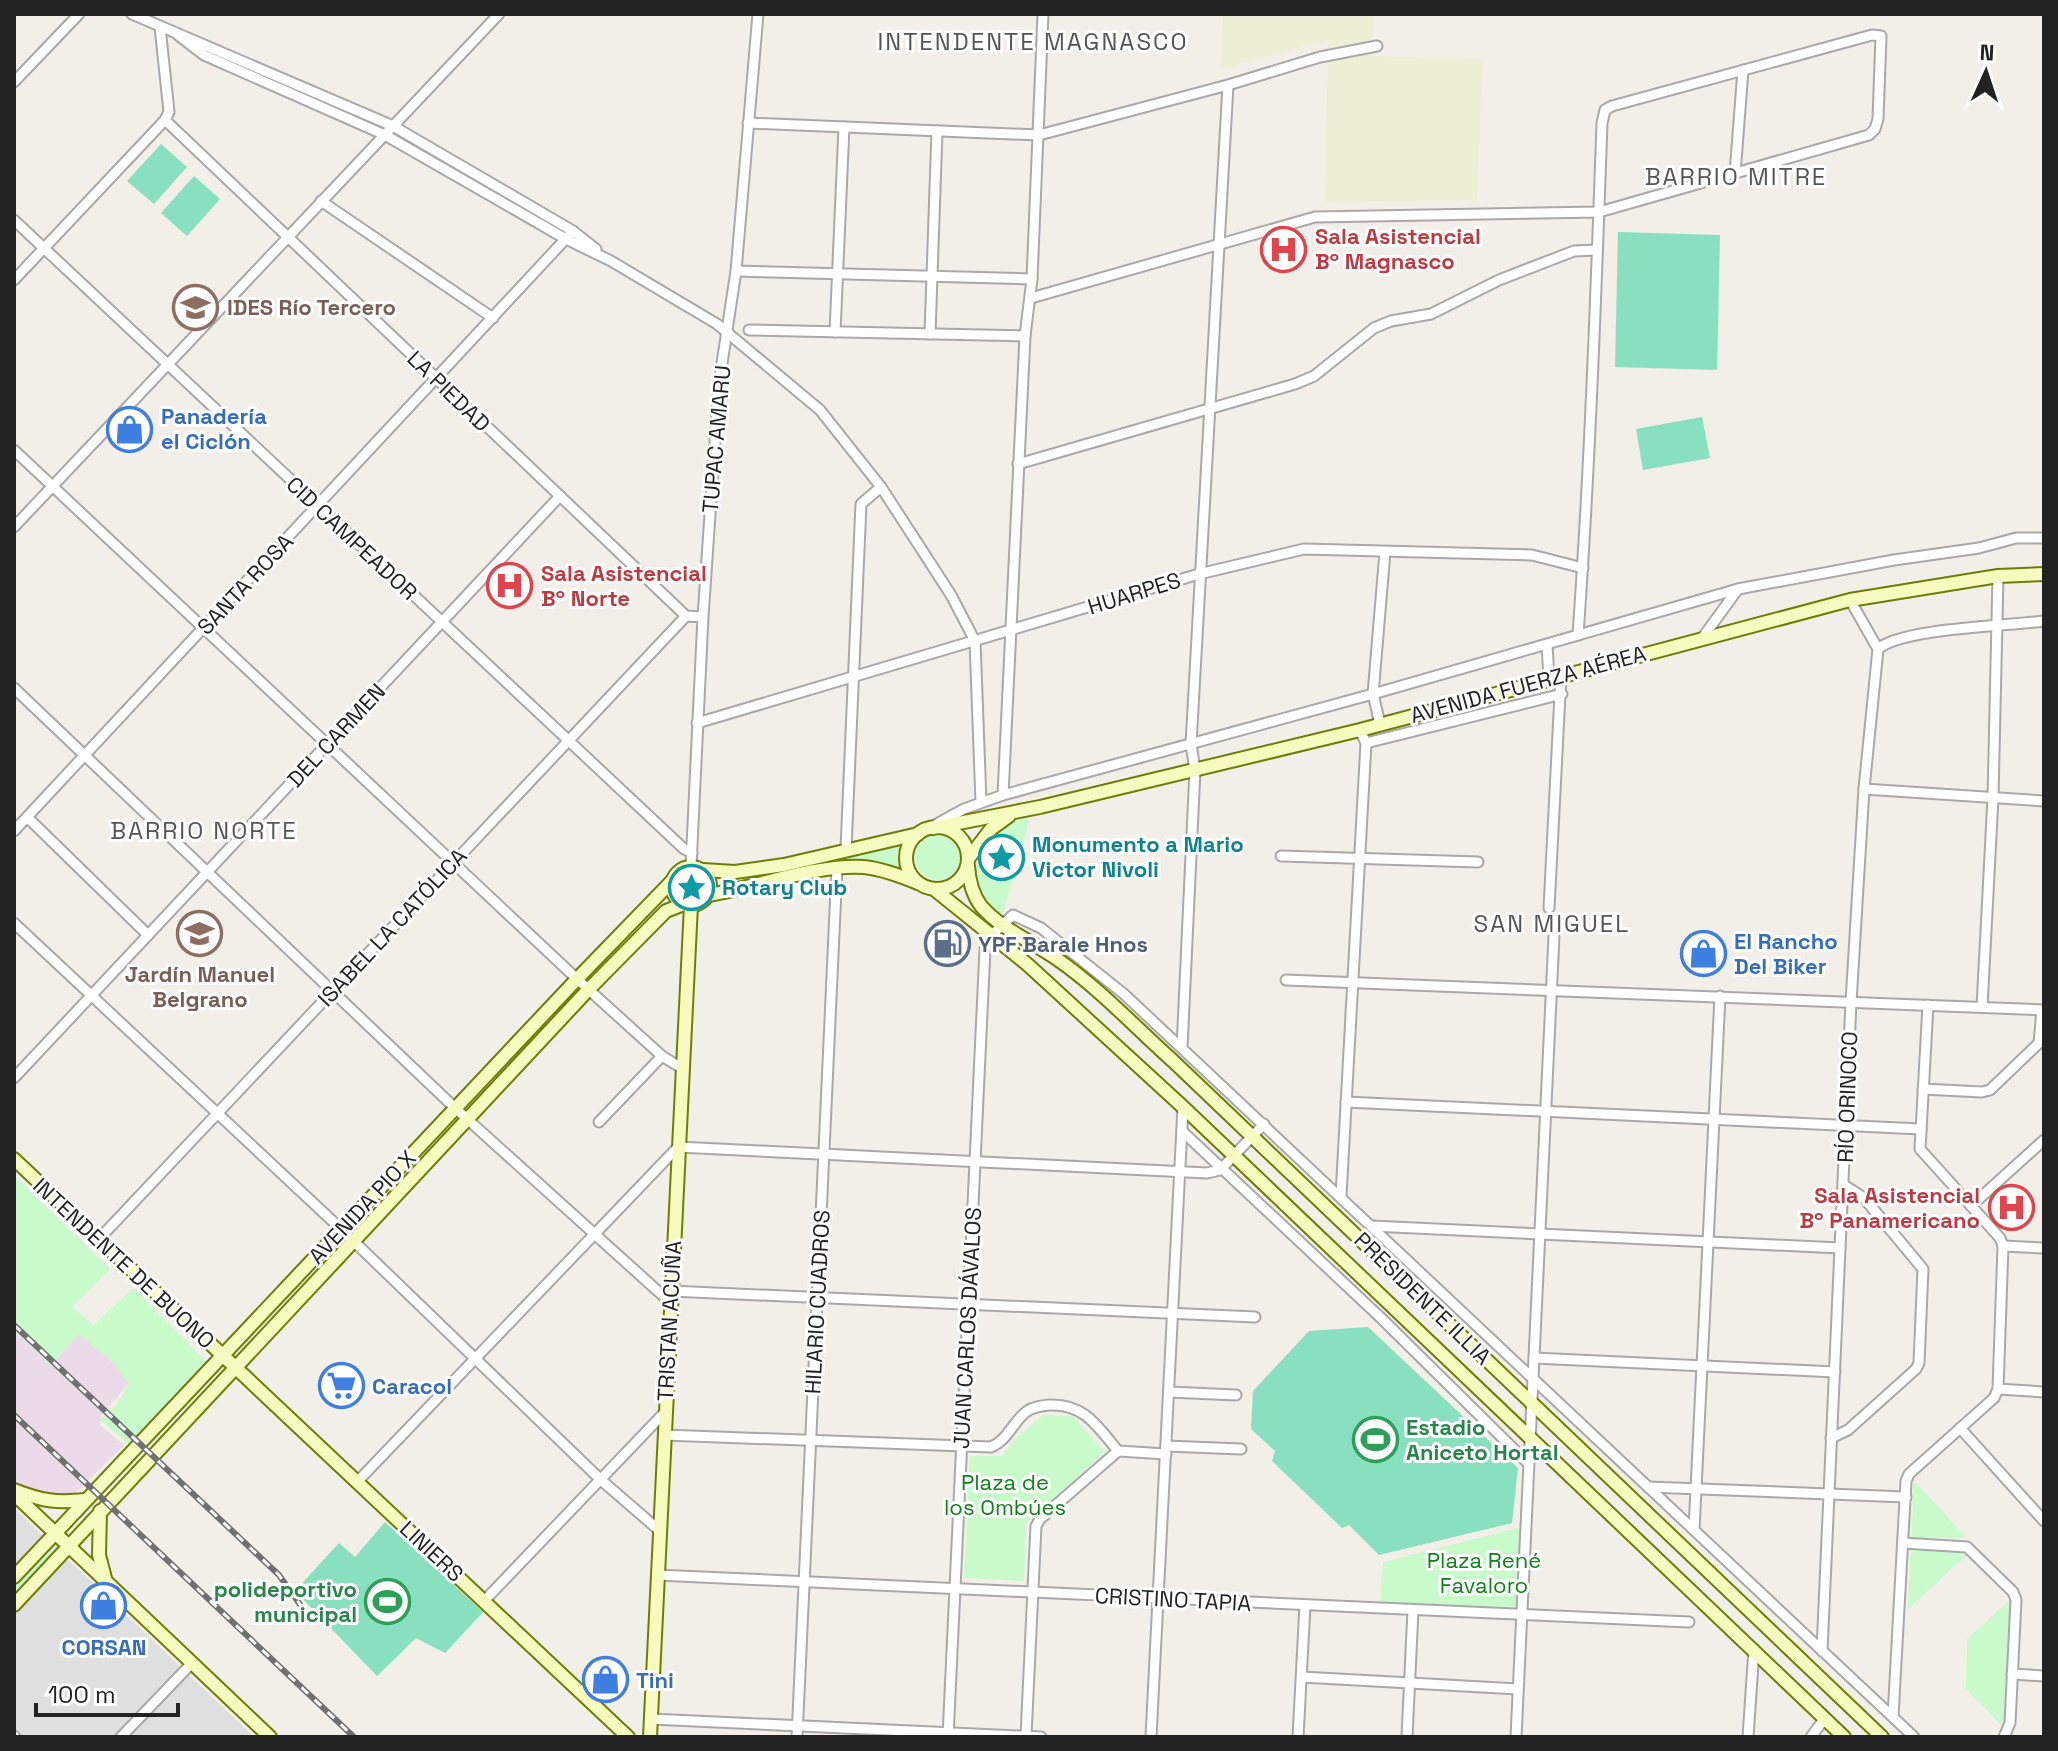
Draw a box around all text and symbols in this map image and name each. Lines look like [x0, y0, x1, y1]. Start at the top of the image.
district label: INTENDENTE MAGNASCO [877, 26, 1189, 57]
north arrow [1946, 32, 2026, 112]
text: N [1979, 38, 1995, 66]
district label: BARRIO MITRE [1645, 161, 1827, 192]
place label: Sala Asistencial Bº Magnasco [1315, 222, 1481, 275]
hospital icon: Sala Asistencial Bº Magnasco [1260, 225, 1308, 273]
school or university icon: IDES Río Tercero [172, 283, 220, 331]
place label: IDES Río Tercero [227, 293, 396, 321]
street label: LA PIEDAD [401, 344, 497, 438]
street label: TUPAC AMARU [696, 364, 736, 514]
place label: Panadería el Ciclón [161, 402, 267, 455]
shop icon: Panadería el Ciclón [106, 405, 154, 453]
street label: CID CAMPEADOR [281, 470, 423, 606]
street label: SANTA ROSA [191, 527, 299, 640]
place label: Sala Asistencial Bº Norte [541, 559, 707, 612]
hospital icon: Sala Asistencial Bº Norte [486, 562, 534, 610]
street label: HUARPES [1084, 566, 1184, 620]
street label: AVENIDA FUERZA AÉREA [1407, 639, 1649, 729]
street label: DEL CARMEN [281, 677, 391, 793]
district label: BARRIO NORTE [110, 815, 298, 846]
place label: Monumento a Mario Victor Nivoli [1032, 830, 1244, 883]
place icon: Monumento a Mario Victor Nivoli [977, 833, 1025, 881]
street label: ISABEL LA CATÓLICA [311, 842, 473, 1012]
place icon: Rotary Club [667, 863, 715, 911]
place label: Rotary Club [722, 873, 847, 901]
district label: SAN MIGUEL [1474, 908, 1630, 939]
school or university icon: Jardín Manuel Belgrano [176, 909, 224, 957]
fuel station icon: YPF Barale Hnos [923, 920, 971, 968]
place label: El Rancho Del Biker [1734, 927, 1838, 980]
place label: YPF Barale Hnos [978, 930, 1148, 958]
shop icon: El Rancho Del Biker [1679, 930, 1727, 978]
place label: Jardín Manuel Belgrano [125, 960, 275, 1013]
street label: RÍO ORINOCO [1831, 1031, 1863, 1163]
street label: AVENIDA PIO X [302, 1144, 422, 1270]
street label: INTENDENTE DE BUONO [27, 1171, 221, 1355]
place label: Sala Asistencial Bº Panamericano [1799, 1181, 1980, 1234]
hospital icon: Sala Asistencial Bº Panamericano [1987, 1184, 2035, 1232]
street label: JUAN CARLOS DÁVALOS [947, 1206, 987, 1450]
street label: HILARIO CUADROS [798, 1209, 836, 1395]
street label: PRESIDENTE ILLIA [1349, 1226, 1497, 1371]
street label: TRISTAN ACUÑA [651, 1240, 687, 1402]
supermarket icon: Caracol [317, 1362, 365, 1410]
place label: Caracol [372, 1372, 452, 1400]
place label: Estadio Aniceto Hortal [1406, 1413, 1558, 1466]
sports icon: Estadio Aniceto Hortal [1351, 1416, 1399, 1464]
park label: Plaza de los Ombúes [944, 1468, 1066, 1521]
street label: LINIERS [394, 1514, 470, 1588]
park label: Plaza René Favaloro [1427, 1546, 1541, 1599]
place label: polideportivo municipal [214, 1575, 357, 1628]
sports icon: polideportivo municipal [364, 1578, 412, 1626]
street label: CRISTINO TAPIA [1094, 1581, 1252, 1617]
shop icon: CORSAN [80, 1582, 128, 1630]
place label: CORSAN [62, 1633, 146, 1661]
shop icon: Tini [581, 1656, 629, 1704]
place label: Tini [636, 1666, 674, 1694]
scale bar [36, 1667, 178, 1717]
text: 100 m [48, 1679, 116, 1710]

